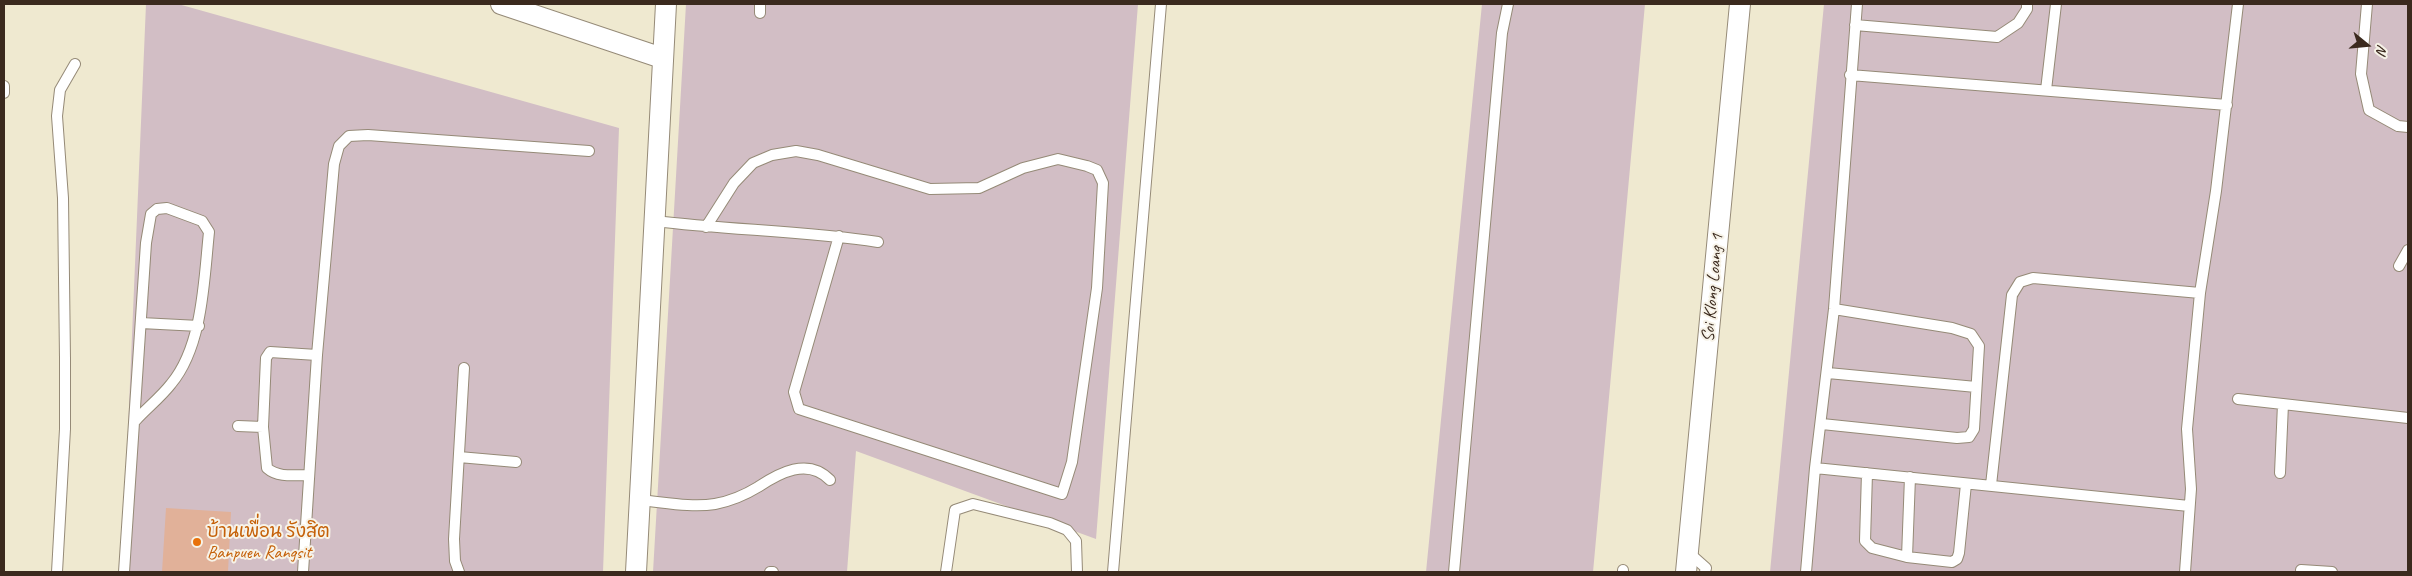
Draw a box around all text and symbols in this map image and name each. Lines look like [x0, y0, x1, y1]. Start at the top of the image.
north arrow [2342, 20, 2392, 70]
text: N [2372, 43, 2391, 56]
street label: Soi Klong Loang 1 [1698, 233, 1728, 343]
place label: บ้านเพื่อน รังสิต Banpuen Rangsit [207, 521, 330, 564]
marker: บ้านเพื่อน รังสิต Banpuen Rangsit [191, 536, 203, 548]

